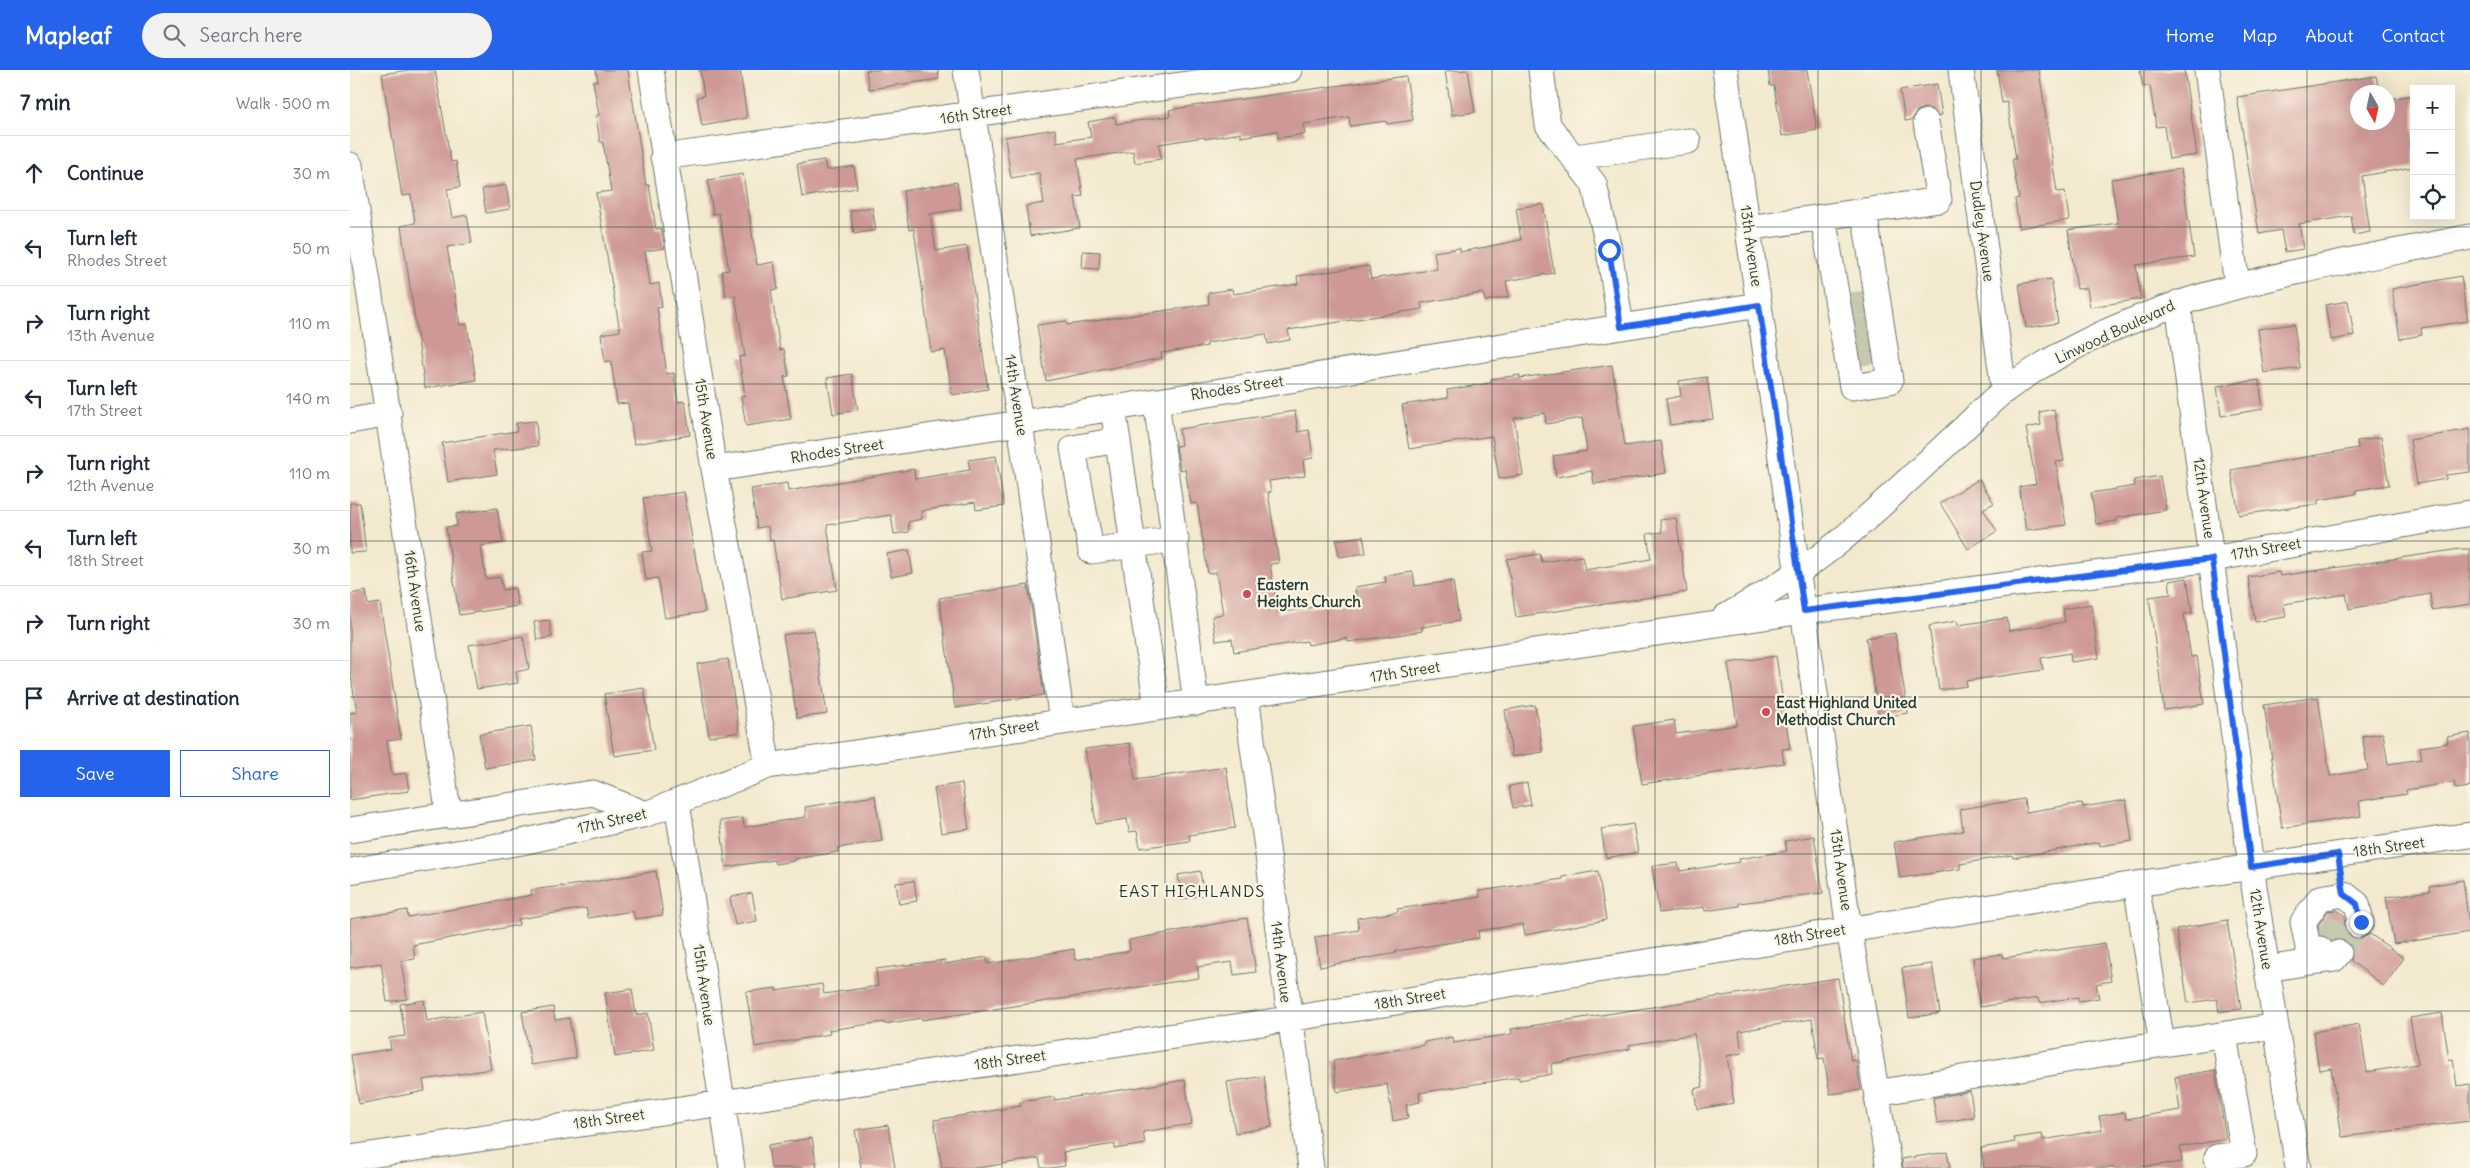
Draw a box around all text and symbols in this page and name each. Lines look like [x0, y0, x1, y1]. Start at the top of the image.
search box [142, 13, 492, 58]
text: Mapleaf [25, 20, 112, 50]
icon: search [160, 21, 188, 49]
text: Search here [200, 23, 303, 47]
text: Home [2166, 24, 2214, 47]
text: Map [2242, 24, 2277, 47]
text: About [2305, 24, 2353, 47]
text: Contact [2381, 24, 2445, 47]
north arrow [2350, 85, 2395, 130]
map controls [2410, 85, 2455, 220]
button: + [2410, 85, 2455, 130]
text: 7 min [20, 89, 71, 116]
text: Walk · 500 m [236, 93, 330, 113]
street label: 16th Street [939, 99, 1013, 128]
button: − [2410, 130, 2455, 175]
icon: ahead [20, 159, 48, 187]
text: Continue [67, 161, 144, 185]
text: 30 m [293, 163, 330, 183]
button: locate [2410, 175, 2455, 220]
street label: Dudley Avenue [1966, 179, 1999, 283]
street label: 13th Avenue [1736, 204, 1767, 288]
text: Turn left [67, 226, 137, 250]
icon: left [20, 234, 48, 262]
text: 50 m [292, 238, 330, 258]
route start [1598, 239, 1621, 262]
text: Rhodes Street [67, 250, 167, 270]
street label: Linwood Boulevard [2052, 295, 2178, 368]
text: Turn right [67, 301, 150, 325]
icon: right [20, 309, 48, 337]
text: 110 m [289, 313, 330, 333]
text: 13th Avenue [67, 325, 155, 345]
street label: 14th Avenue [1001, 353, 1032, 437]
street label: Rhodes Street [1189, 371, 1285, 404]
text: Turn left [67, 376, 137, 400]
street label: 15th Avenue [691, 377, 722, 461]
icon: left [20, 384, 48, 412]
text: 140 m [286, 388, 330, 408]
text: 17th Street [67, 400, 142, 420]
street label: Rhodes Street [789, 434, 885, 467]
text: Turn right [67, 451, 150, 475]
street label: 12th Avenue [2189, 456, 2220, 540]
icon: right [20, 459, 48, 487]
text: 110 m [289, 463, 330, 483]
text: 12th Avenue [67, 475, 154, 495]
text: Turn left [67, 526, 137, 550]
street label: 17th Street [2229, 533, 2302, 564]
icon: left [20, 534, 48, 562]
text: 30 m [293, 538, 330, 558]
street label: 16th Avenue [400, 549, 431, 633]
text: 18th Street [67, 550, 144, 570]
place label: Eastern Heights Church [1257, 575, 1361, 612]
marker: Eastern Heights Church [1241, 588, 1253, 600]
icon: right [20, 609, 48, 637]
text: Turn right [67, 611, 150, 635]
text: 30 m [293, 613, 330, 633]
street label: 17th Street [1369, 657, 1441, 686]
icon: arrive [20, 684, 48, 712]
text: Arrive at destination [67, 686, 240, 710]
place label: East Highland United Methodist Church [1776, 693, 1917, 729]
marker: East Highland United Methodist Church [1760, 706, 1772, 718]
street label: 17th Street [968, 715, 1040, 744]
button: Save [20, 750, 170, 797]
button: Share [180, 750, 330, 797]
street label: 17th Street [575, 803, 648, 838]
street label: 13th Avenue [1826, 828, 1857, 912]
street label: 18th Street [2352, 832, 2426, 861]
district label: EAST HIGHLANDS [1119, 881, 1265, 901]
street label: 12th Avenue [2246, 887, 2277, 971]
route end [2350, 911, 2373, 934]
street label: 18th Street [1773, 919, 1847, 950]
street label: 14th Avenue [1267, 920, 1296, 1004]
street label: 15th Avenue [689, 943, 720, 1027]
street label: 18th Street [1373, 983, 1447, 1014]
street label: 18th Street [973, 1045, 1047, 1074]
street label: 18th Street [572, 1104, 646, 1133]

